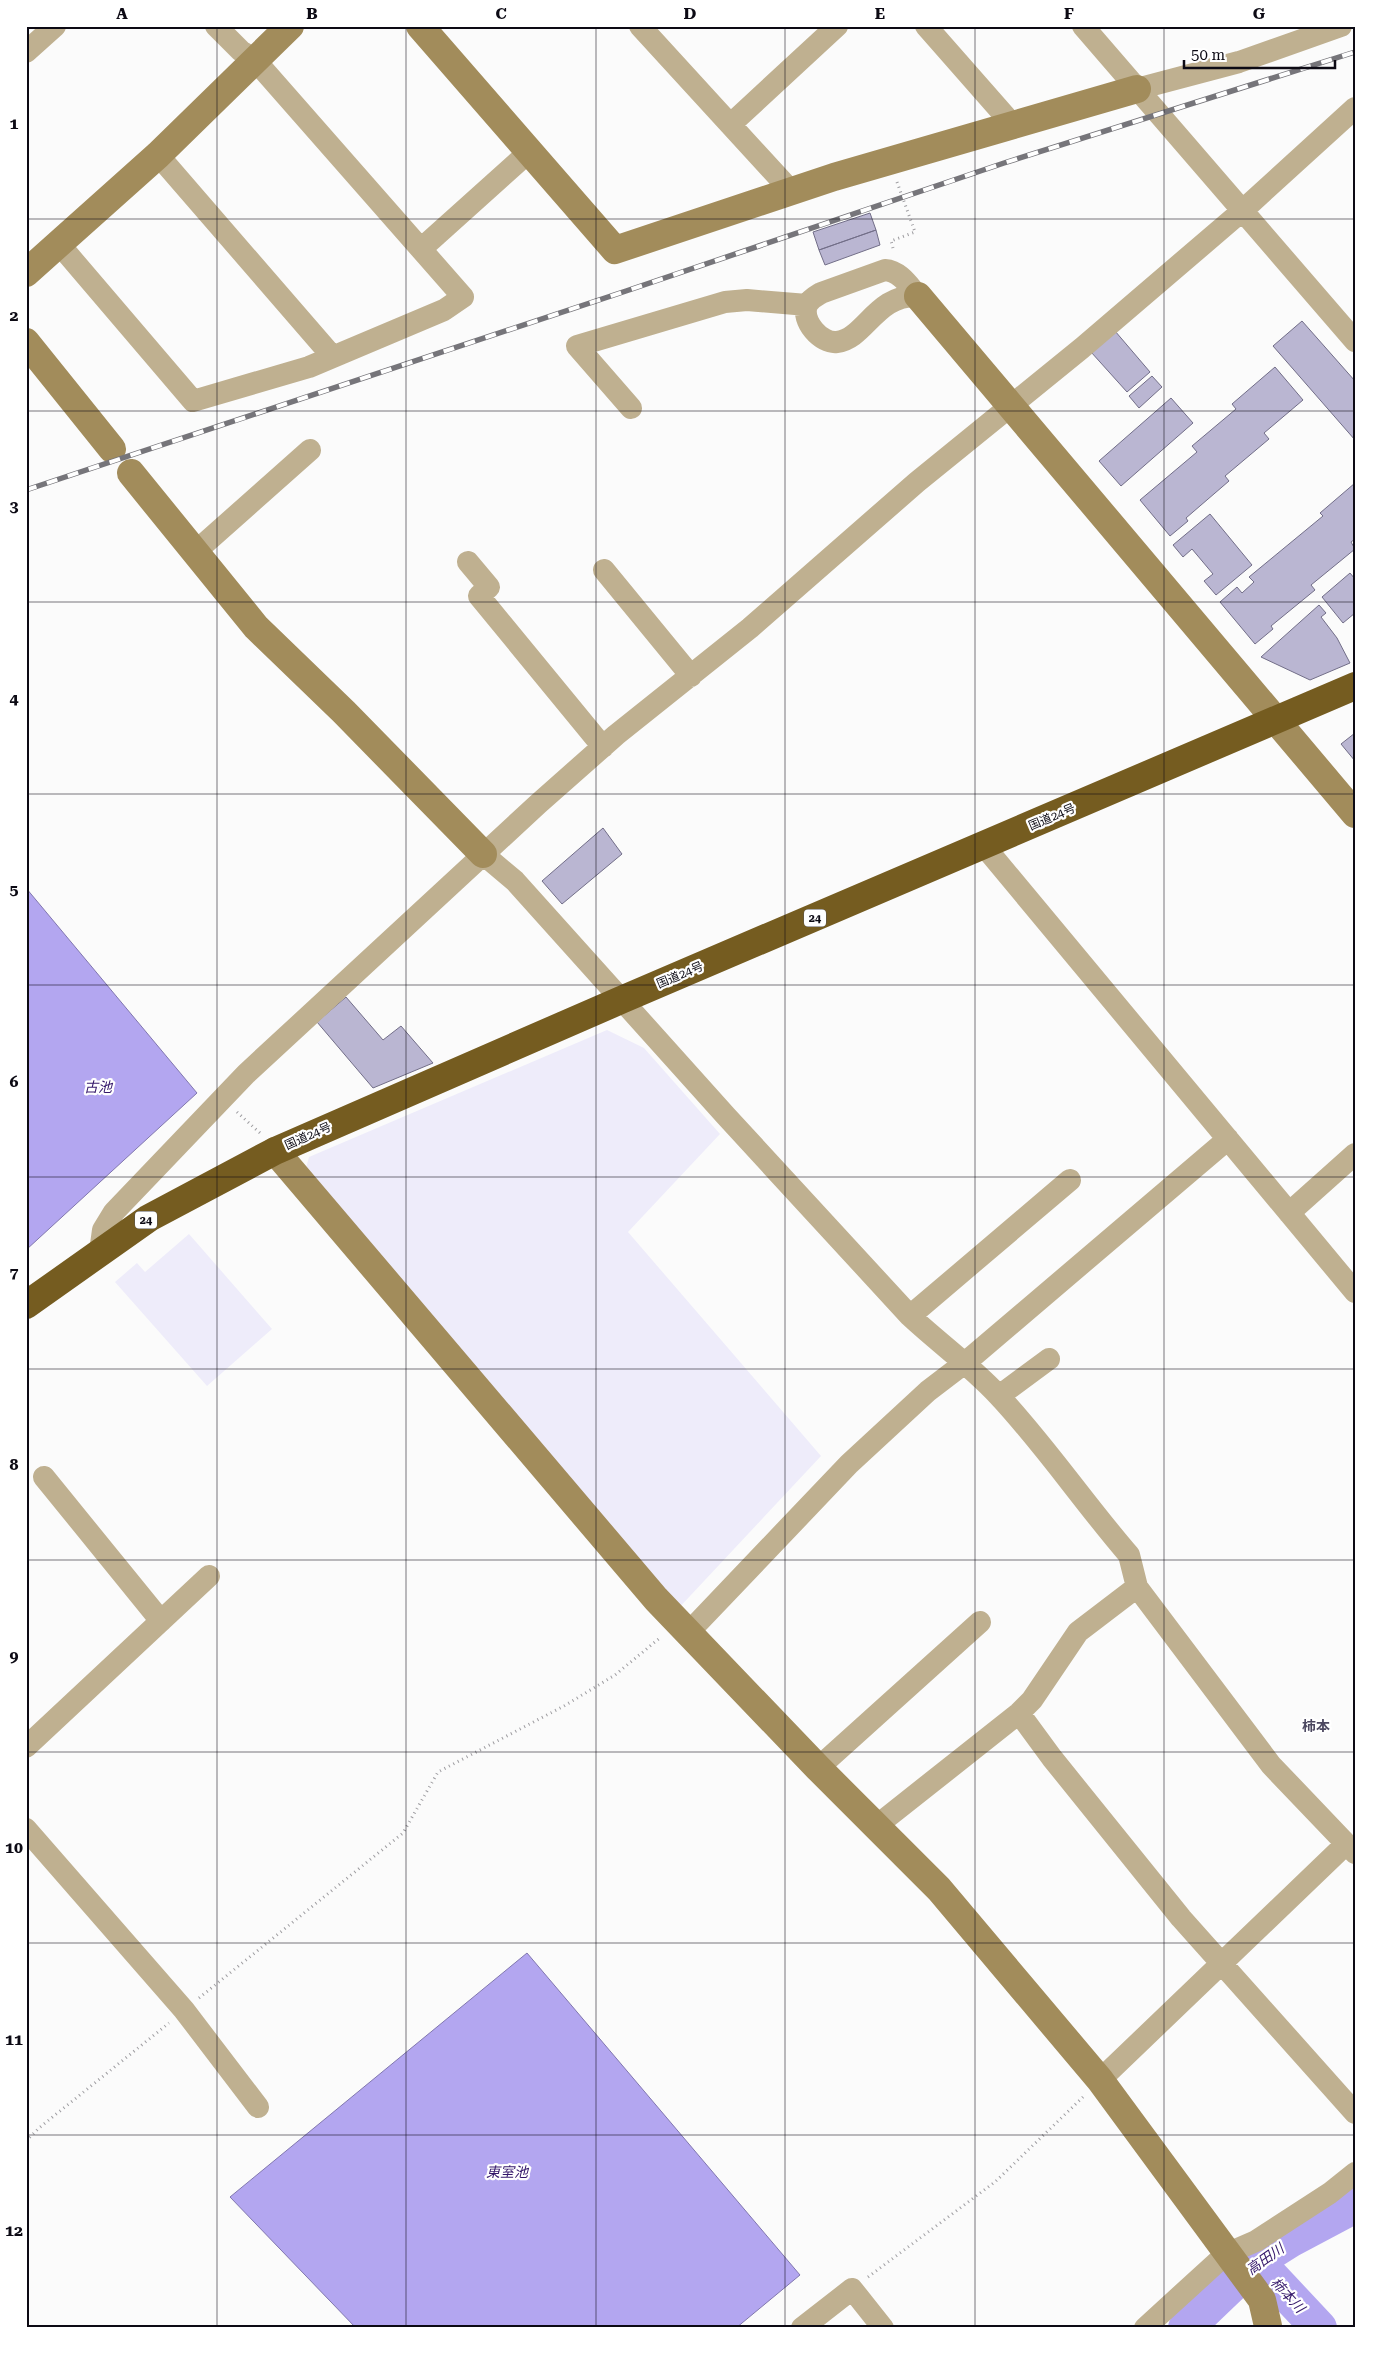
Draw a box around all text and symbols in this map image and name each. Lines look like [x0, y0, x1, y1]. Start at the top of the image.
text: A [116, 4, 128, 23]
text: B [306, 4, 318, 23]
text: C [495, 4, 507, 23]
text: D [684, 4, 697, 23]
text: E [875, 4, 885, 23]
text: F [1064, 4, 1074, 23]
text: G [1253, 4, 1266, 23]
scale bar [1184, 38, 1335, 70]
text: 50 m [1191, 46, 1226, 64]
text: 1 [10, 114, 19, 133]
text: 2 [10, 306, 19, 325]
text: 3 [10, 497, 19, 516]
text: 4 [10, 689, 19, 708]
street label: 国道24号 [1027, 801, 1077, 833]
text: 5 [10, 880, 19, 899]
road number: 24 [804, 910, 826, 926]
street label: 国道24号 [655, 959, 705, 991]
text: 6 [10, 1072, 19, 1091]
water label: 古池 [84, 1079, 114, 1095]
street label: 国道24号 [283, 1120, 333, 1152]
road number: 24 [135, 1212, 157, 1228]
text: 7 [10, 1263, 19, 1282]
text: 8 [10, 1455, 19, 1474]
text: 9 [10, 1647, 19, 1666]
district label: 柿本 [1302, 1718, 1330, 1734]
text: 10 [5, 1838, 23, 1857]
text: 11 [5, 2030, 23, 2049]
water label: 東室池 [486, 2164, 530, 2180]
text: 12 [5, 2221, 23, 2240]
water label: 高田川 [1243, 2239, 1288, 2278]
water label: 柿本川 [1268, 2274, 1310, 2317]

